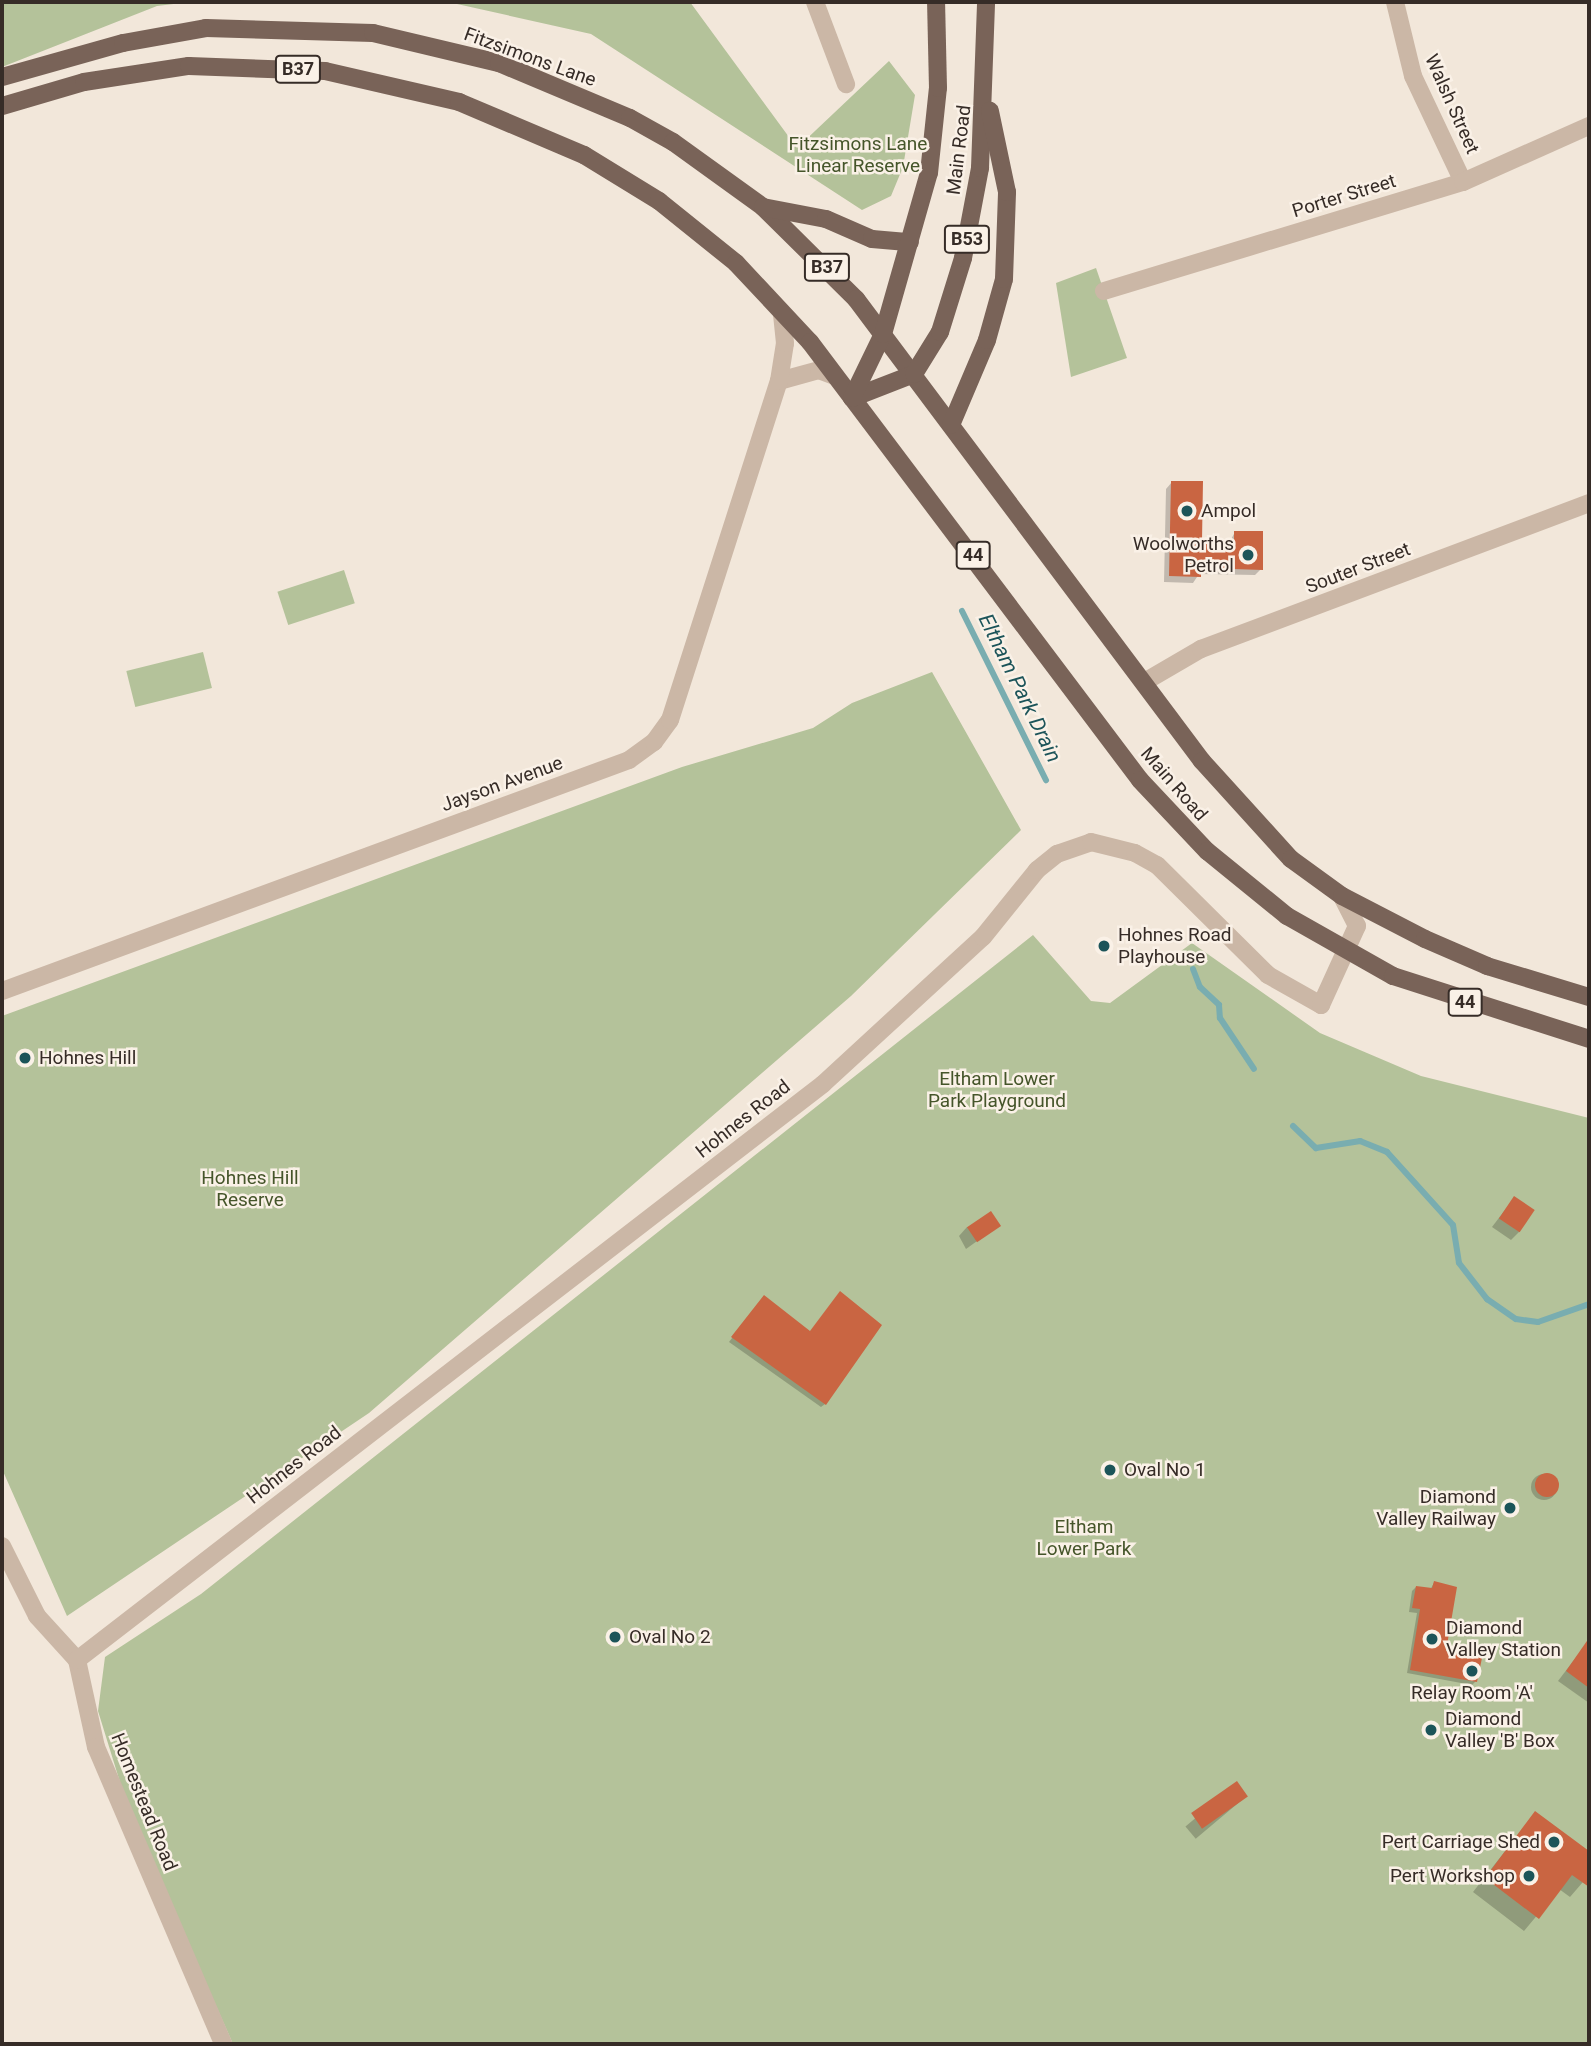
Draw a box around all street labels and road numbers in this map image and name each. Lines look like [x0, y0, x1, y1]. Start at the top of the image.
street label: Fitzsimons Lane [461, 23, 599, 91]
street label: Walsh Street [1420, 51, 1484, 157]
road number: B37 [274, 55, 322, 84]
street label: Main Road [942, 104, 976, 196]
street label: Porter Street [1289, 169, 1399, 223]
road number: B53 [942, 225, 992, 254]
road number: B37 [802, 253, 852, 282]
street label: Souter Street [1302, 538, 1414, 598]
road number: 44 [956, 540, 990, 570]
street label: Main Road [1136, 742, 1212, 826]
street label: Jayson Avenue [438, 751, 566, 817]
road number: 44 [1448, 987, 1482, 1016]
street label: Hohnes Road [691, 1075, 795, 1163]
street label: Hohnes Road [242, 1421, 346, 1509]
street label: Homestead Road [106, 1730, 182, 1874]

